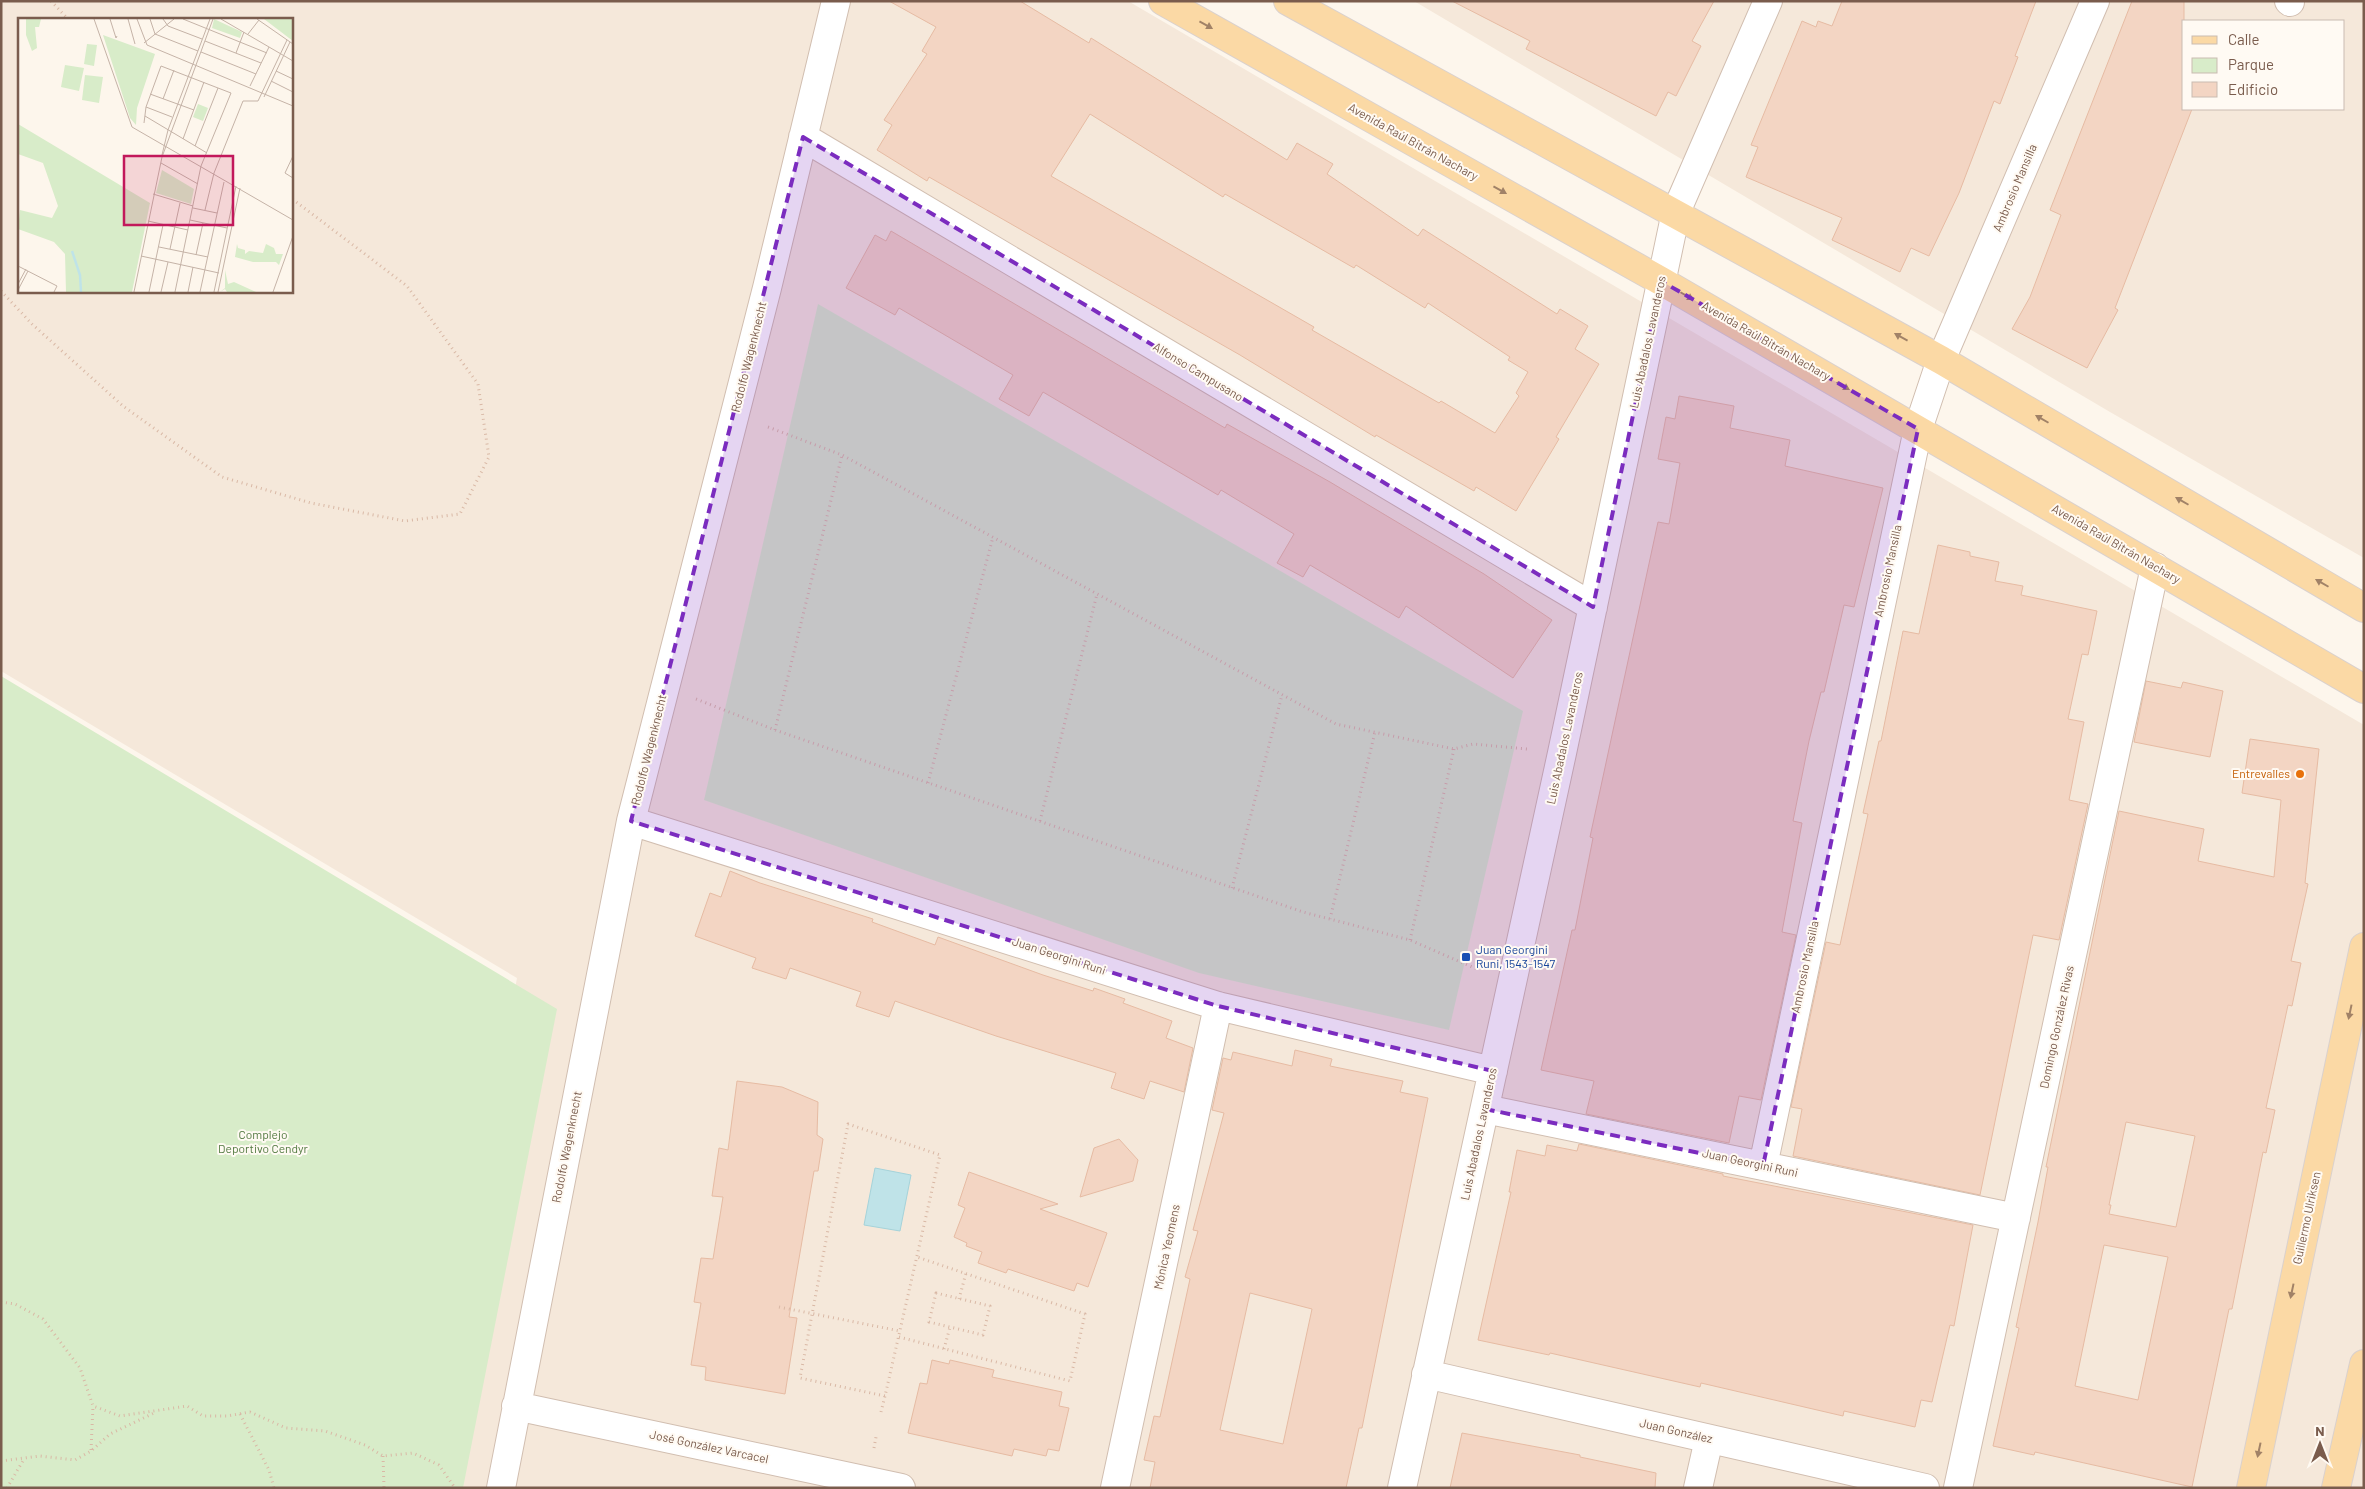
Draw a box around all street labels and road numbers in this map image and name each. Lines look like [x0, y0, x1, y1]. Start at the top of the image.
street label: Avenida Raúl Bitrán Nachary [1346, 100, 1481, 183]
street label: Ambrosio Mansilla [1989, 142, 2039, 234]
street label: Luis Abadalos Lavanderos [1626, 274, 1668, 409]
street label: Avenida Raúl Bitrán Nachary [1700, 298, 1834, 383]
street label: Rodolfo Wagenknecht [727, 300, 769, 414]
street label: Alfonso Campusano [1151, 339, 1246, 404]
street label: Avenida Raúl Bitrán Nachary [2050, 501, 2184, 586]
street label: Ambrosio Mansilla [1870, 523, 1904, 618]
street label: Luis Abadalos Lavanderos [1543, 670, 1585, 805]
street label: Rodolfo Wagenknecht [627, 693, 669, 807]
street label: Ambrosio Mansilla [1787, 919, 1821, 1014]
street label: Juan Georgini Runi [1011, 933, 1108, 977]
street label: Domingo González Rivas [2036, 964, 2076, 1090]
street label: Luis Abadalos Lavanderos [1457, 1066, 1499, 1201]
street label: Rodolfo Wagenknecht [548, 1090, 584, 1204]
street label: Juan Georgini Runi [1701, 1145, 1799, 1179]
street label: Guillermo Ulriksen [2289, 1170, 2323, 1265]
street label: Mónica Yeomens [1150, 1203, 1182, 1291]
street label: Juan González [1638, 1415, 1714, 1445]
street label: José González Varcacel [648, 1427, 770, 1465]

